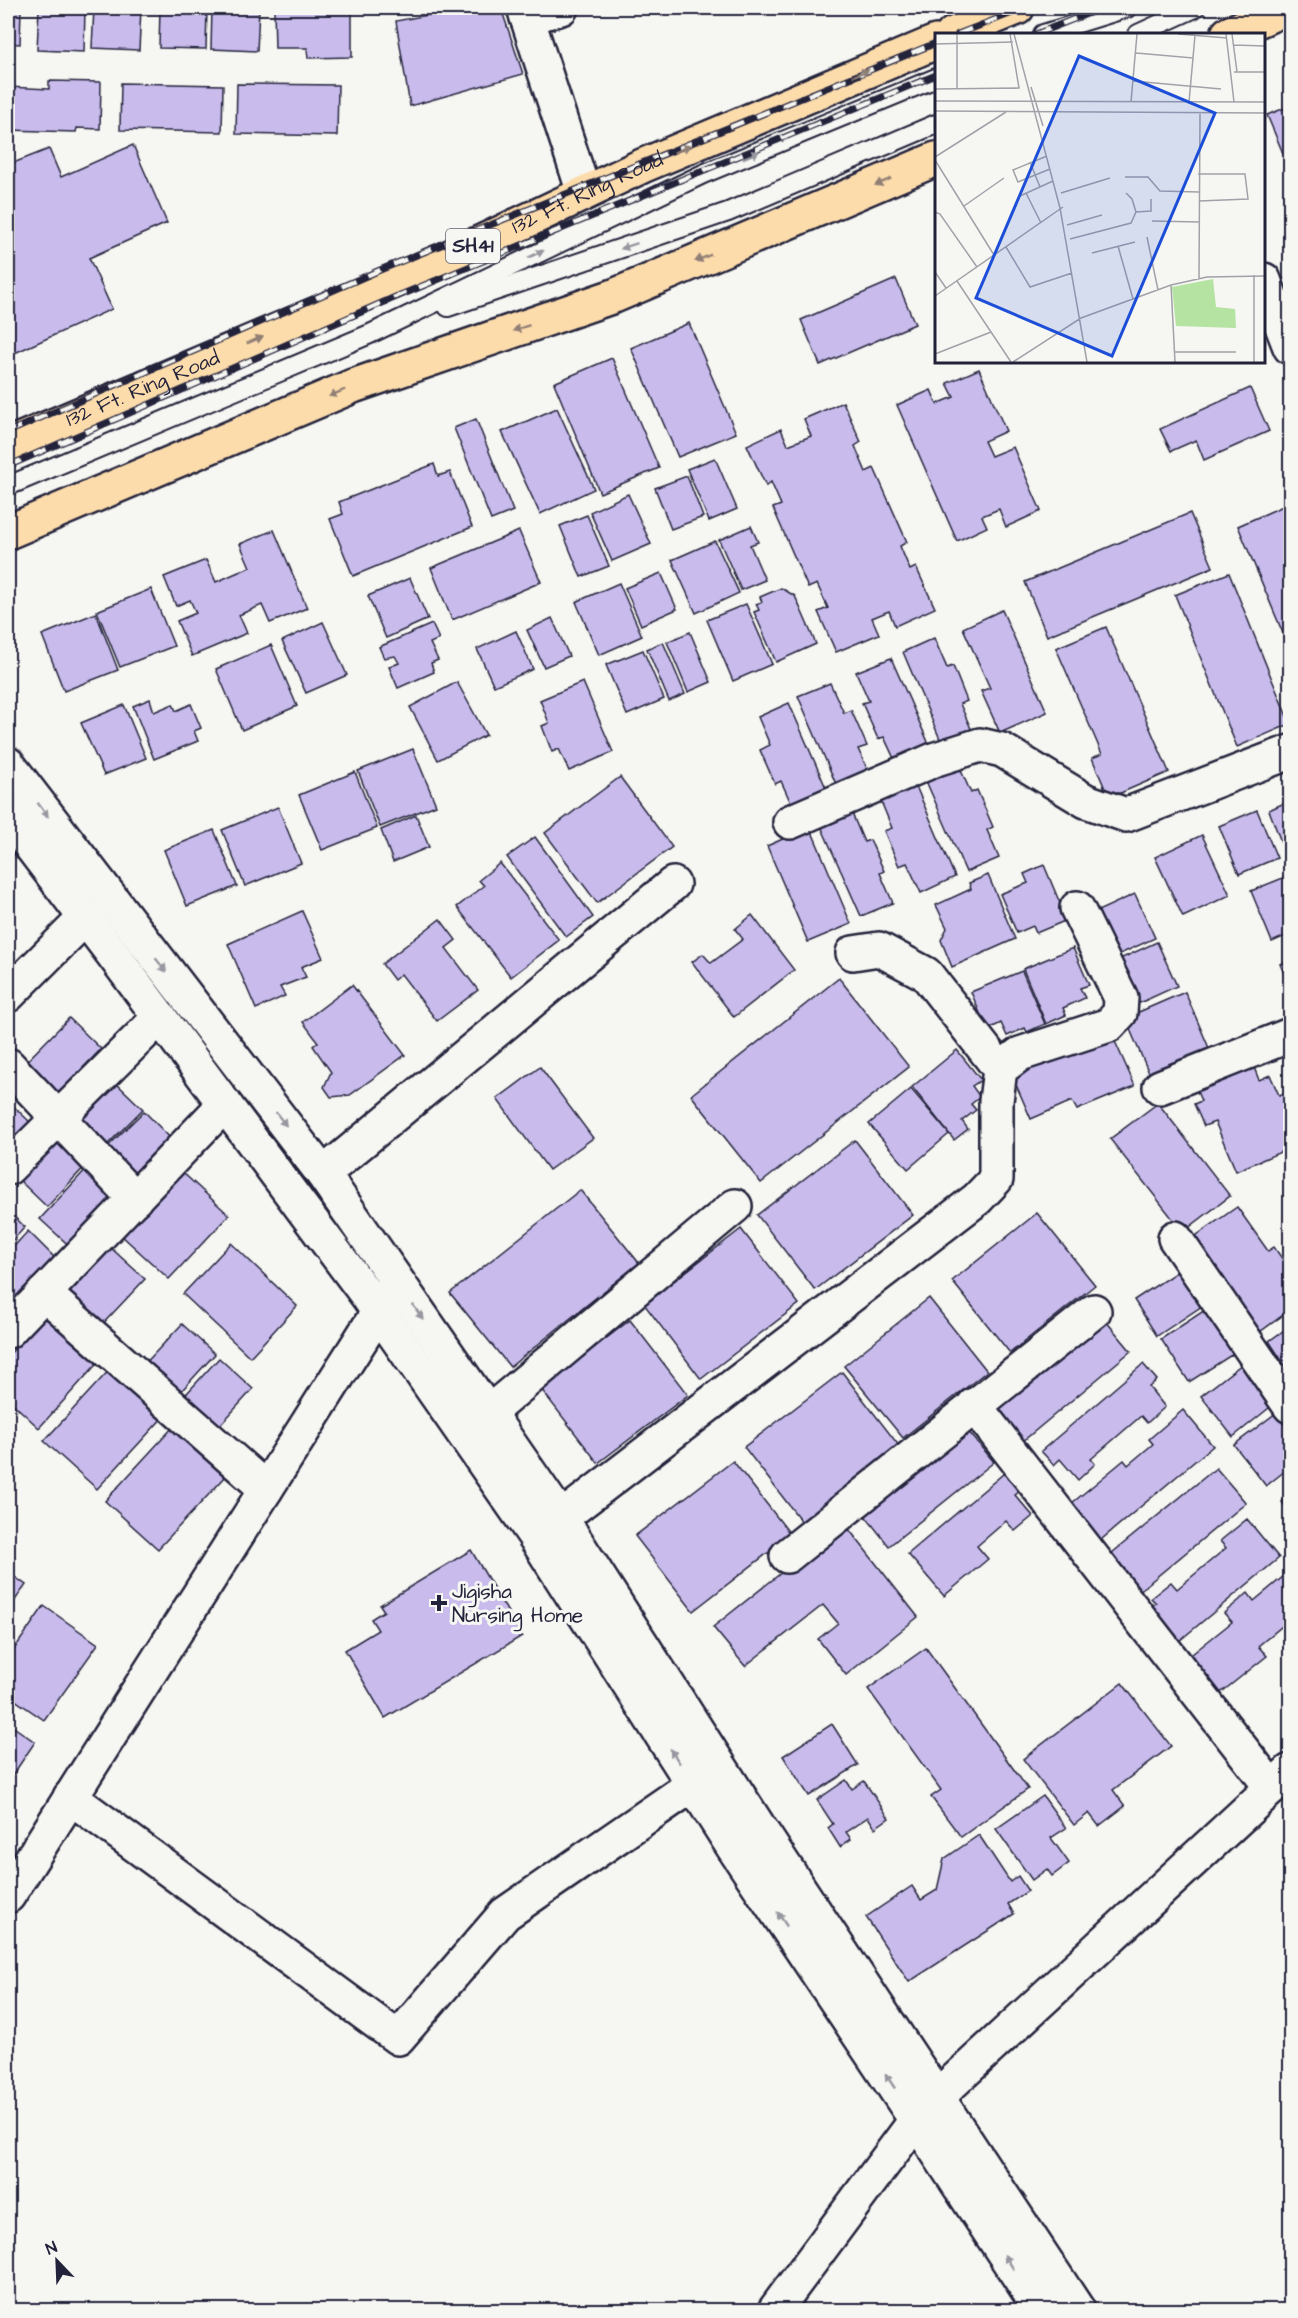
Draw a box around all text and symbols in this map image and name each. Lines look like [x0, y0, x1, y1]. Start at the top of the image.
inset map [935, 33, 1265, 363]
one-way arrow [853, 68, 871, 78]
street label: 132 Ft. Ring Road [507, 144, 668, 240]
one-way arrow [673, 144, 691, 154]
one-way arrow [743, 150, 761, 160]
one-way arrow [873, 177, 891, 187]
road number: SH41 [446, 229, 500, 263]
one-way arrow [620, 242, 638, 251]
one-way arrow [528, 250, 545, 259]
one-way arrow [694, 254, 712, 263]
one-way arrow [512, 323, 530, 333]
one-way arrow [246, 335, 264, 345]
street label: 132 Ft. Ring Road [61, 342, 224, 433]
one-way arrow [328, 389, 346, 398]
one-way arrow [37, 802, 49, 818]
one-way arrow [155, 957, 168, 973]
one-way arrow [274, 1111, 287, 1127]
one-way arrow [412, 1304, 424, 1320]
place label: Jigisha Nursing Home [452, 1577, 583, 1632]
marker: Jigisha Nursing Home [430, 1594, 448, 1612]
one-way arrow [670, 1747, 681, 1764]
one-way arrow [776, 1911, 787, 1927]
one-way arrow [885, 2073, 896, 2089]
north arrow [27, 2231, 87, 2291]
text: N [43, 2236, 60, 2260]
one-way arrow [1003, 2254, 1015, 2270]

